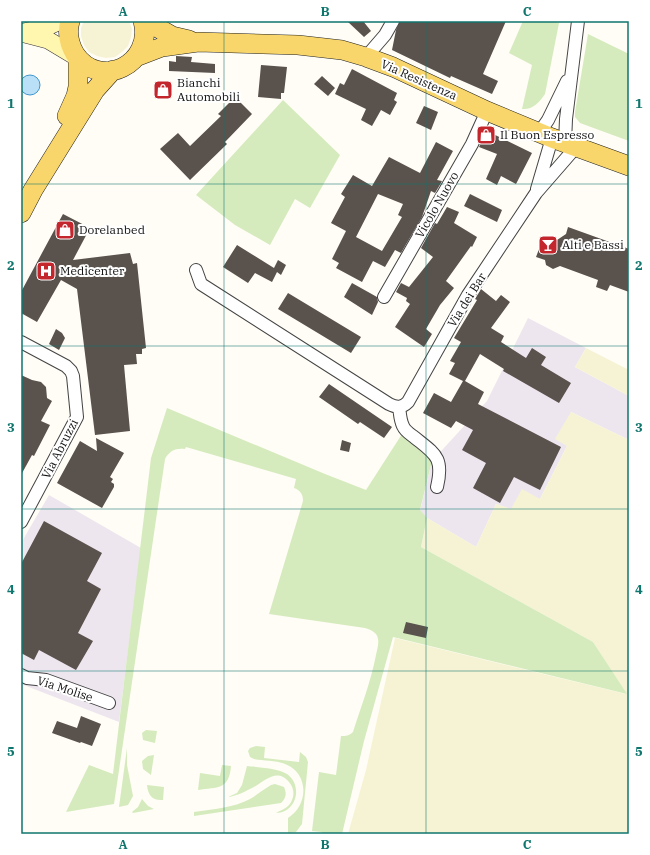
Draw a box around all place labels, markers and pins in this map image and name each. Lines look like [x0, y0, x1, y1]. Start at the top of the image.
place label: Bianchi Automobili [177, 75, 240, 104]
shop icon: Bianchi Automobili [152, 79, 174, 101]
shop icon: Il Buon Espresso [475, 124, 497, 146]
place label: Il Buon Espresso [500, 127, 594, 142]
shop icon: Dorelanbed [54, 219, 76, 241]
place label: Dorelanbed [79, 222, 145, 237]
bar icon: Alti e Bassi [537, 234, 559, 256]
place label: Alti e Bassi [562, 237, 624, 252]
hospital icon: Medicenter [35, 260, 57, 282]
place label: Medicenter [60, 263, 125, 278]

